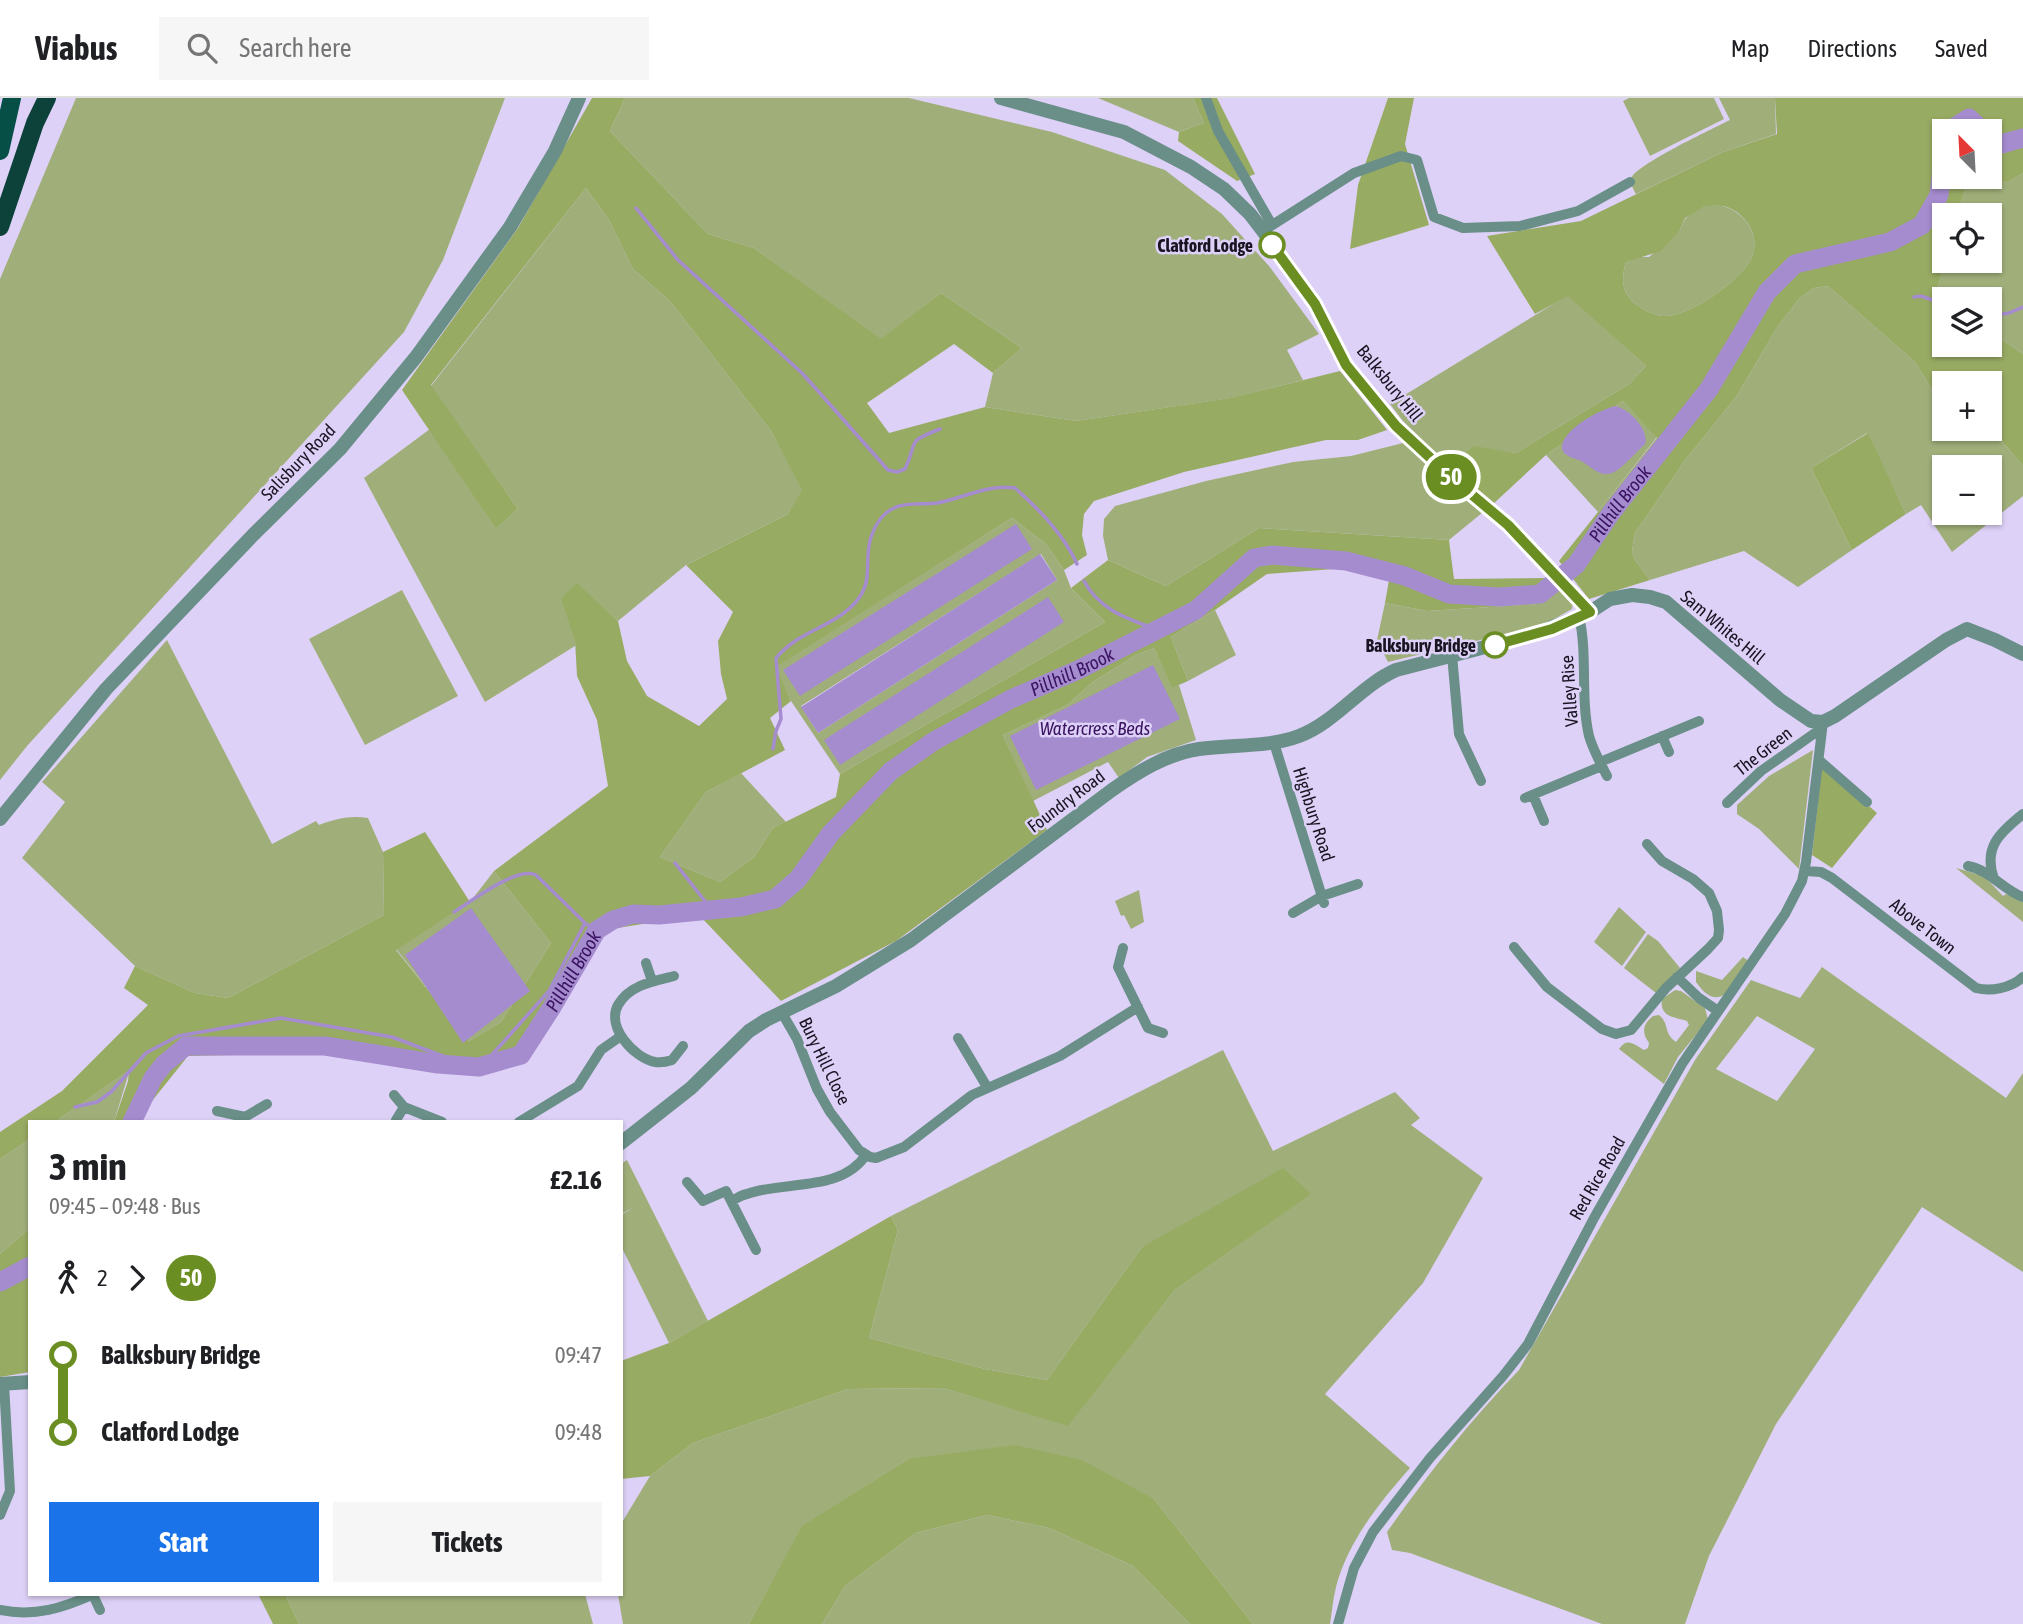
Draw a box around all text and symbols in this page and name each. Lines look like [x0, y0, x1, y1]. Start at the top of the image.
search box [159, 17, 649, 80]
text: Viabus [35, 29, 117, 67]
icon: search [183, 29, 221, 67]
text: Search here [239, 33, 352, 63]
text: Map [1731, 35, 1769, 62]
text: Directions [1807, 35, 1897, 62]
text: Saved [1935, 35, 1988, 62]
north arrow [1932, 119, 2002, 189]
map controls [1932, 119, 2002, 525]
button: locate [1932, 203, 2002, 273]
marker: Clatford Lodge [1259, 232, 1285, 258]
place label: Clatford Lodge [1157, 235, 1253, 256]
button: layers [1932, 287, 2002, 357]
street label: Balksbury Hill [1353, 340, 1427, 426]
button: + [1932, 371, 2002, 441]
street label: Salisbury Road [256, 419, 340, 505]
line badge: 50 [1420, 454, 1482, 500]
button: − [1932, 455, 2002, 525]
water label: Pillhill Brook [1584, 461, 1656, 546]
text: 50 [1440, 463, 1462, 490]
street label: Sam Whites Hill [1677, 586, 1770, 668]
marker: Balksbury Bridge [1482, 632, 1508, 658]
place label: Balksbury Bridge [1366, 635, 1476, 656]
water label: Pillhill Brook [1027, 642, 1118, 700]
street label: Valley Rise [1556, 655, 1582, 727]
water label: Watercress Beds [1040, 717, 1151, 739]
street label: The Green [1730, 722, 1796, 780]
street label: Highbury Road [1289, 764, 1339, 864]
street label: Foundry Road [1023, 765, 1109, 837]
street label: Above Town [1886, 894, 1960, 958]
water label: Pillhill Brook [541, 926, 606, 1015]
street label: Bury Hill Close [795, 1014, 855, 1108]
street label: Red Rice Road [1565, 1133, 1629, 1223]
text: 3 min [49, 1145, 127, 1188]
text: £2.16 [550, 1165, 602, 1195]
text: 09:45 – 09:48 · Bus [49, 1193, 201, 1219]
icon: walk [49, 1259, 87, 1297]
icon: forward [118, 1259, 156, 1297]
text: 50 [180, 1264, 202, 1291]
text: 2 [97, 1265, 108, 1291]
text: Balksbury Bridge [101, 1340, 261, 1370]
text: 09:47 [555, 1342, 602, 1368]
text: Clatford Lodge [101, 1417, 239, 1447]
text: 09:48 [555, 1419, 602, 1445]
button: Start [49, 1502, 319, 1582]
button: Tickets [333, 1502, 602, 1582]

